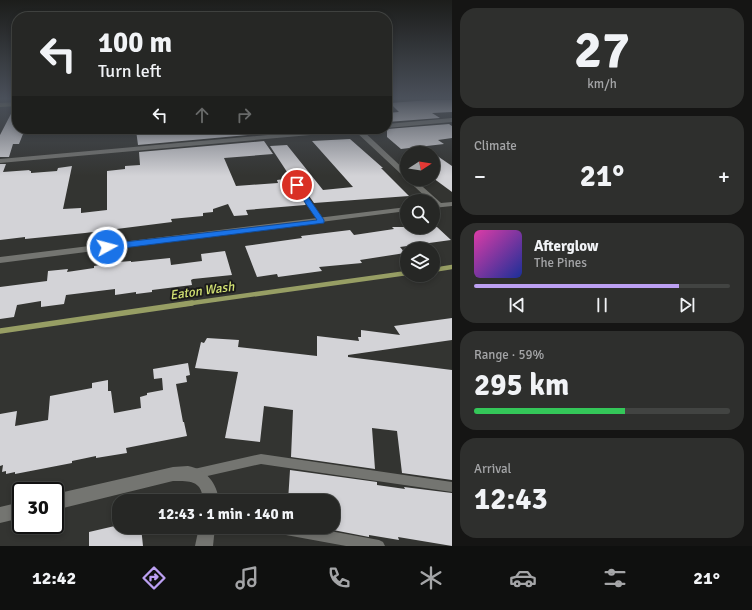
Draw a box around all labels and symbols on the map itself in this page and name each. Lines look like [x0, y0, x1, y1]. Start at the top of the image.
north arrow [400, 146, 440, 186]
pin [280, 168, 314, 202]
position arrow [86, 226, 128, 268]
water label: Eaton Wash [169, 278, 236, 303]
speed limit sign: 30 [12, 482, 64, 534]

